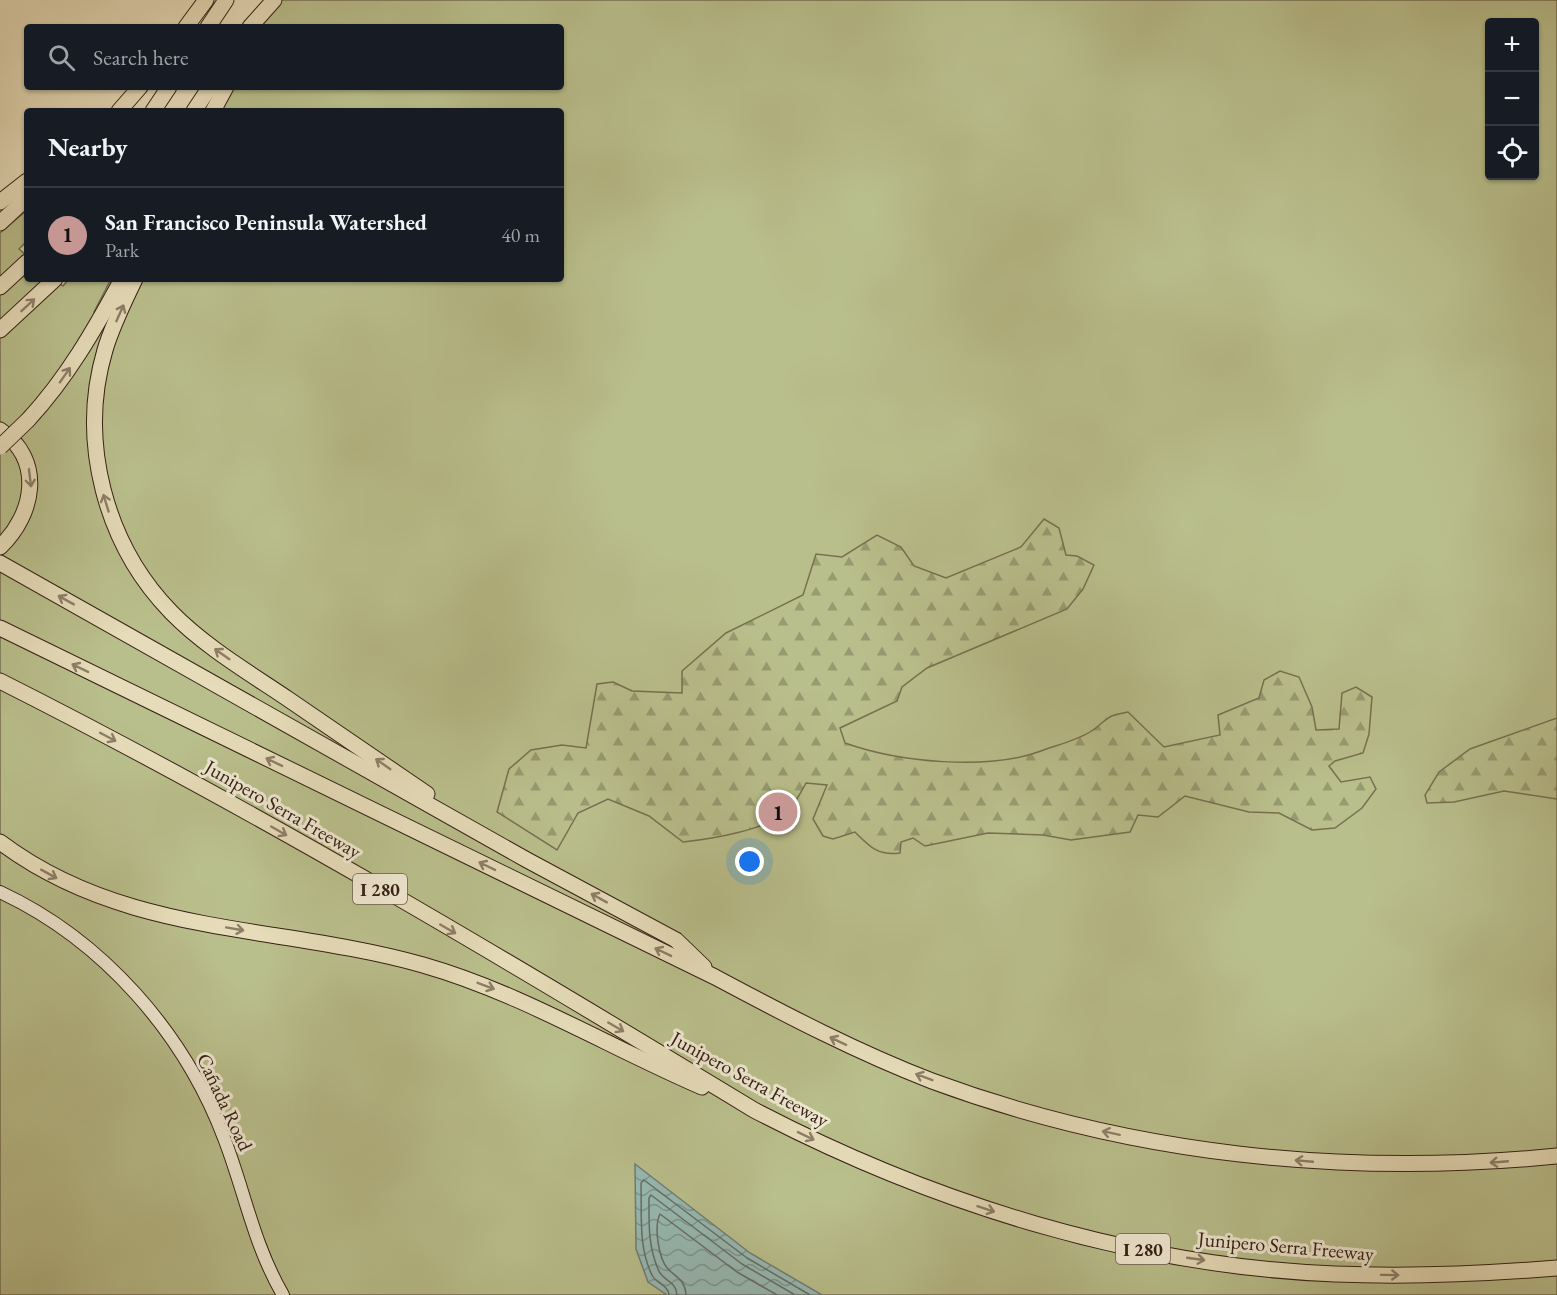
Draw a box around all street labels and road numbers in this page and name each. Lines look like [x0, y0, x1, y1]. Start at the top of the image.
street label: Junipero Serra Freeway [198, 753, 366, 864]
road number: I 280 [353, 874, 407, 904]
street label: Junipero Serra Freeway [665, 1024, 834, 1133]
street label: Cañada Road [191, 1049, 259, 1156]
street label: Junipero Serra Freeway [1195, 1225, 1375, 1267]
road number: I 280 [1116, 1234, 1170, 1264]

